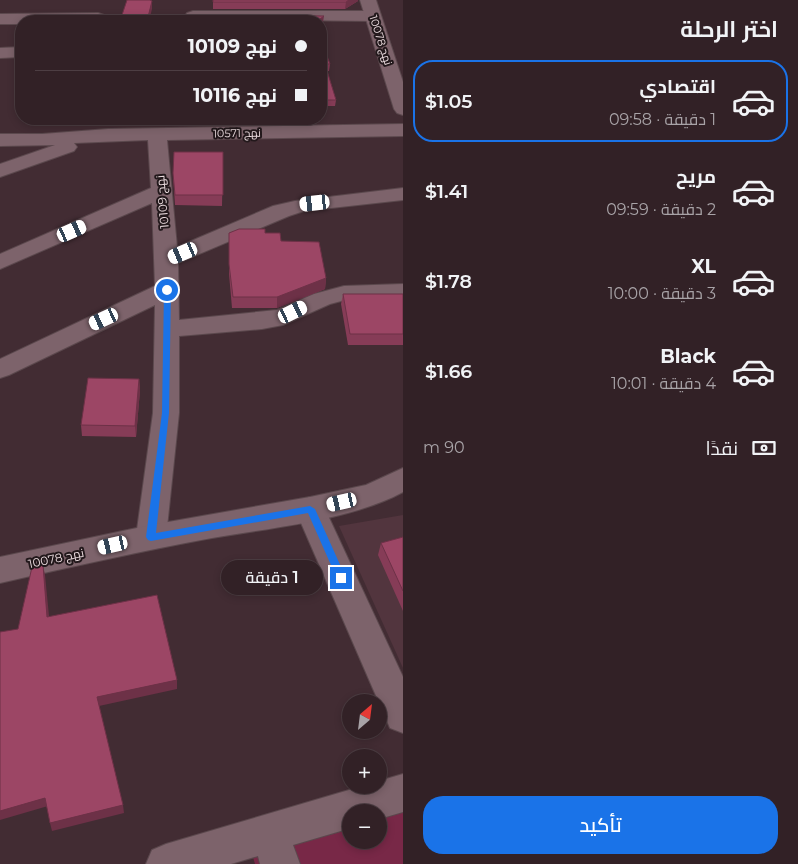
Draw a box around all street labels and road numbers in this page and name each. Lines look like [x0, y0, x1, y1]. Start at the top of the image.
street label: نهج 10078 [365, 13, 396, 67]
street label: نهج 10571 [213, 126, 261, 141]
street label: نهج 10109 [152, 175, 173, 229]
street label: نهج 10078 [27, 545, 85, 572]

